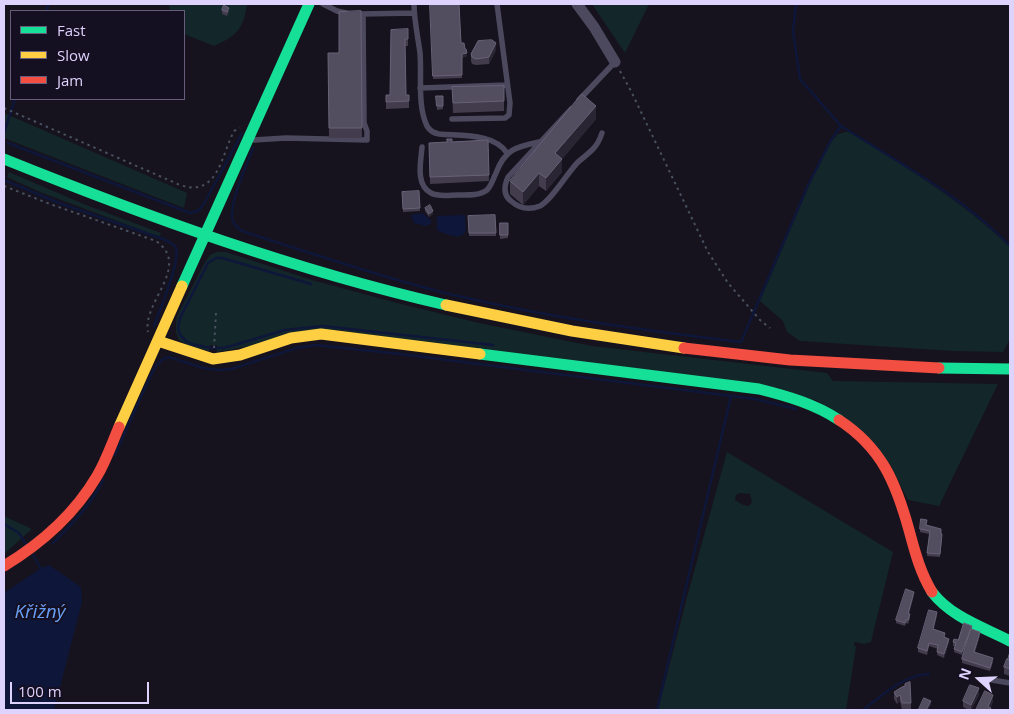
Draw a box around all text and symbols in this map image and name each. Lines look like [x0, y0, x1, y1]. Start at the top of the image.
legend [10, 10, 185, 100]
text: Fast [57, 20, 86, 40]
text: Slow [57, 45, 90, 65]
text: Jam [57, 70, 83, 90]
water label: Křižný [14, 602, 66, 624]
north arrow [954, 654, 1004, 704]
text: N [954, 665, 975, 682]
scale bar [12, 672, 151, 704]
text: 100 m [18, 681, 62, 701]

